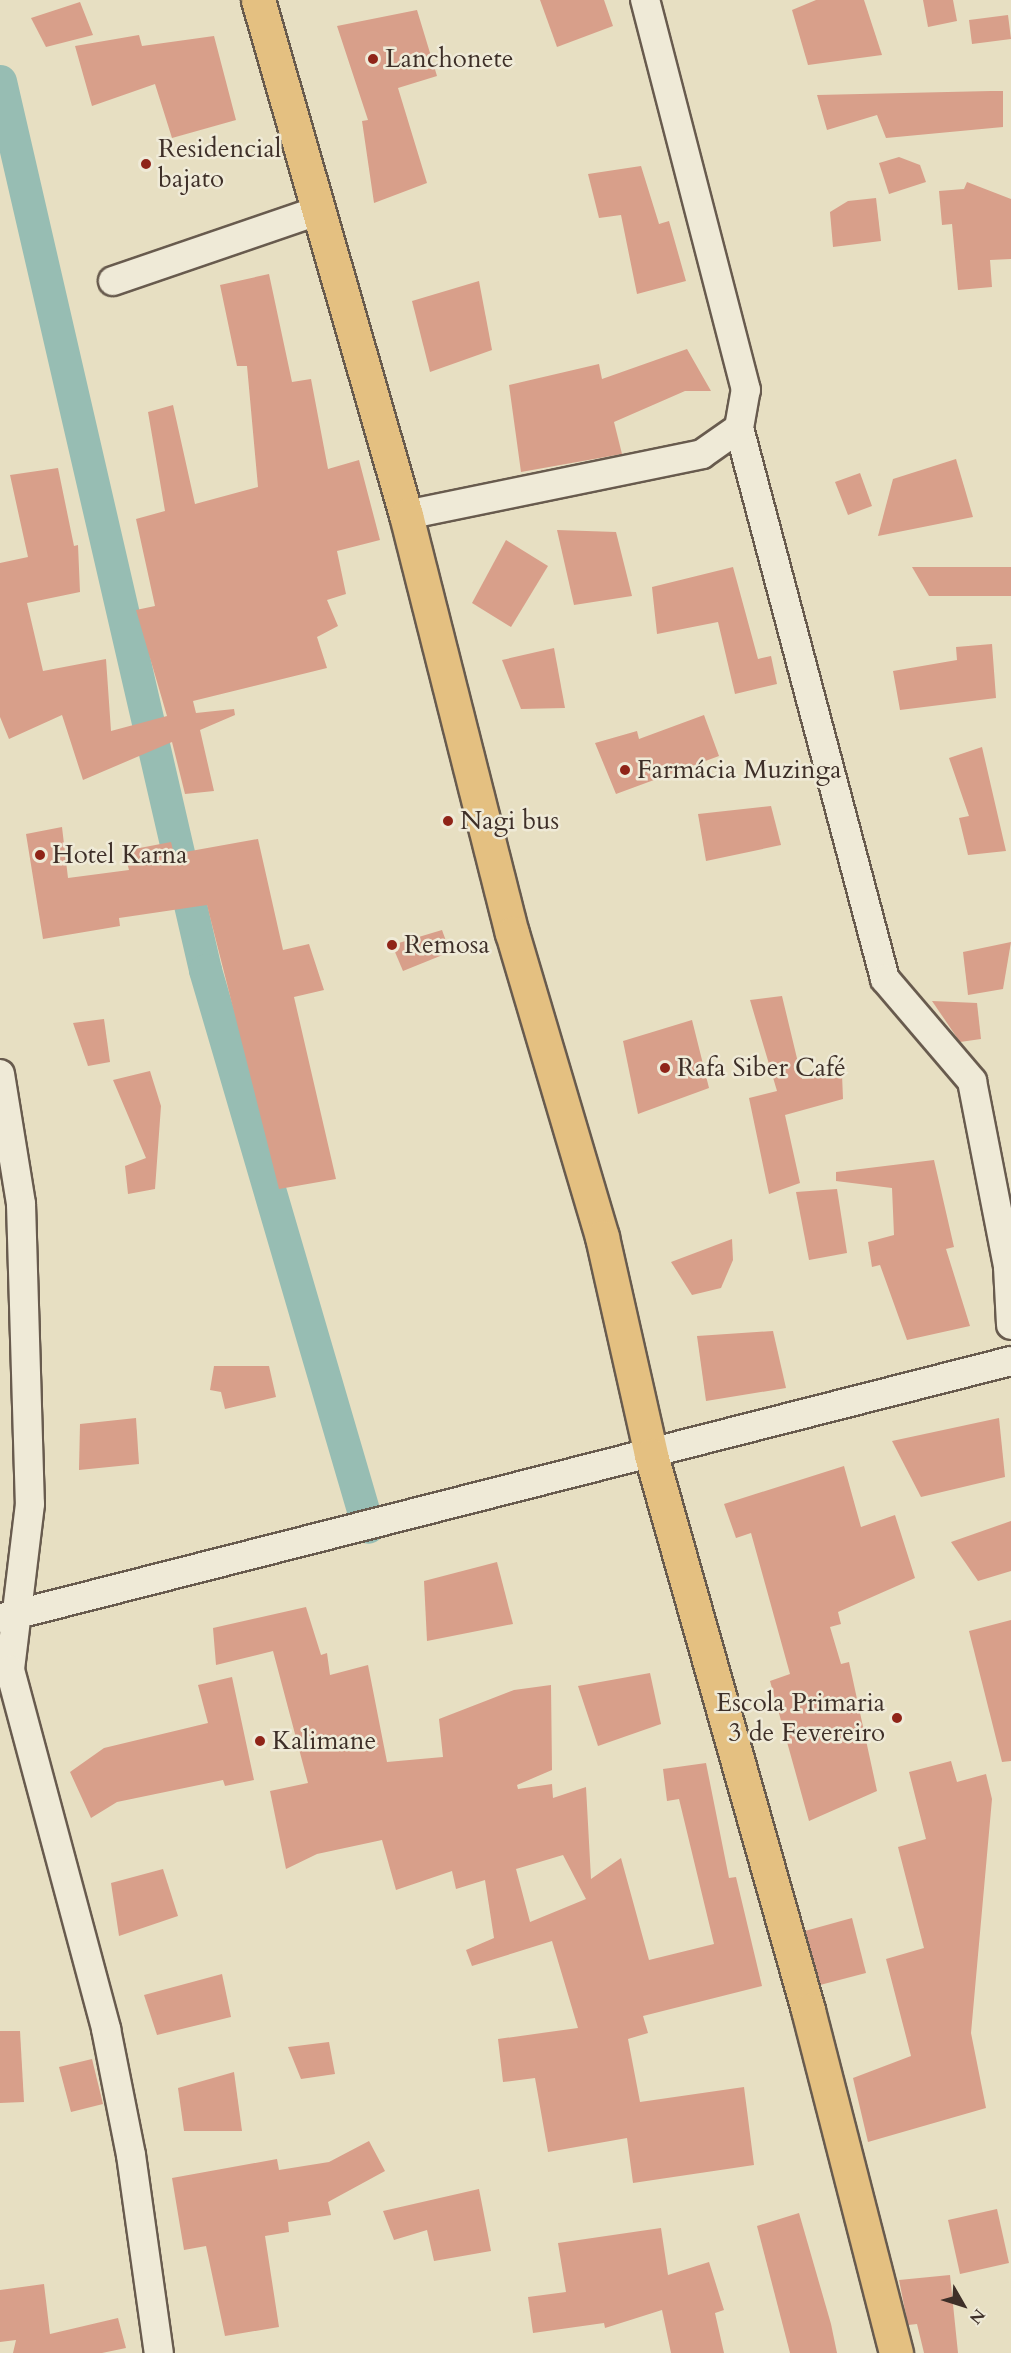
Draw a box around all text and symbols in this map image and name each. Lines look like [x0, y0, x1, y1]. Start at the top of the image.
place label: Lanchonete [385, 43, 514, 75]
marker: Lanchonete [366, 52, 380, 66]
place label: Residencial bajato [158, 133, 281, 194]
marker: Residencial bajato [139, 157, 153, 171]
place label: Farmácia Muzinga [637, 754, 841, 786]
marker: Farmácia Muzinga [618, 763, 632, 777]
place label: Nagi bus [460, 805, 559, 837]
marker: Nagi bus [441, 814, 455, 828]
place label: Hotel Karna [52, 839, 187, 871]
marker: Hotel Karna [33, 848, 47, 862]
place label: Remosa [404, 929, 490, 961]
marker: Remosa [385, 938, 399, 952]
place label: Rafa Siber Café [677, 1052, 846, 1084]
marker: Rafa Siber Café [658, 1061, 672, 1075]
place label: Escola Primaria 3 de Fevereiro [716, 1687, 885, 1748]
marker: Escola Primaria 3 de Fevereiro [890, 1711, 904, 1725]
place label: Kalimane [272, 1725, 376, 1757]
marker: Kalimane [253, 1734, 267, 1748]
north arrow [933, 2275, 993, 2335]
text: N [964, 2304, 990, 2329]

